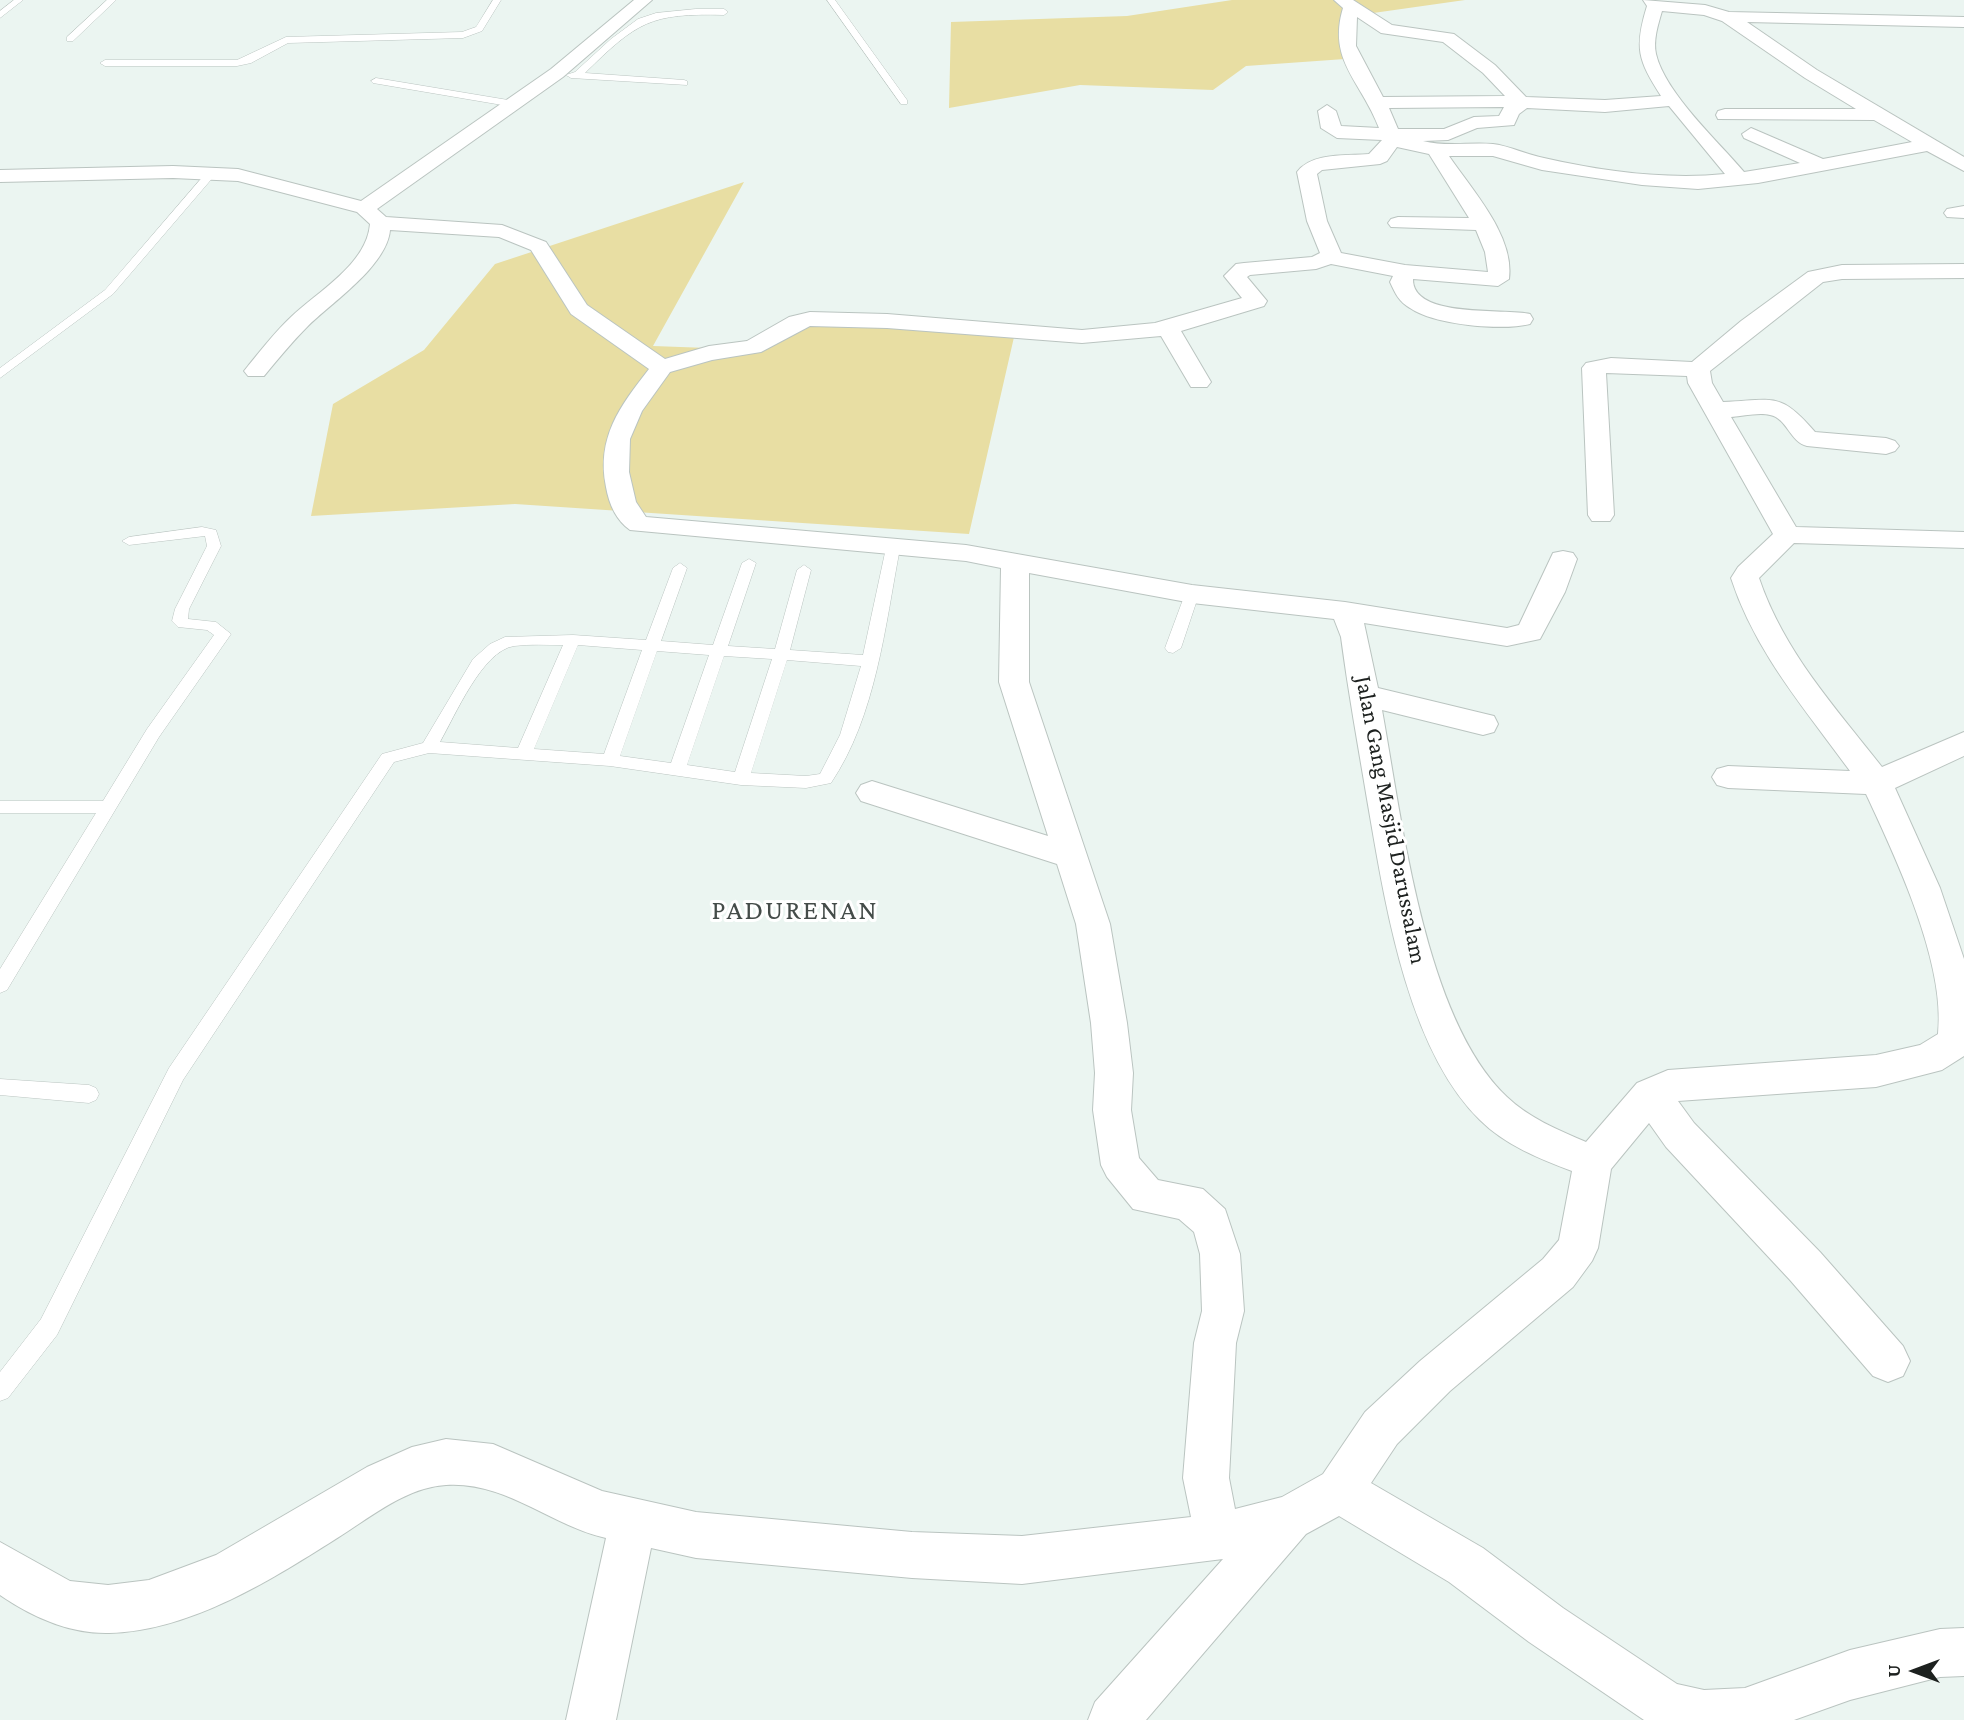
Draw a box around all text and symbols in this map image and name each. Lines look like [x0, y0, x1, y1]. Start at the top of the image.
street label: Jalan Gang Masjid Darussalam [1349, 673, 1433, 967]
district label: PADURENAN [713, 893, 877, 927]
north arrow [1880, 1636, 1950, 1706]
text: U [1883, 1665, 1904, 1678]

